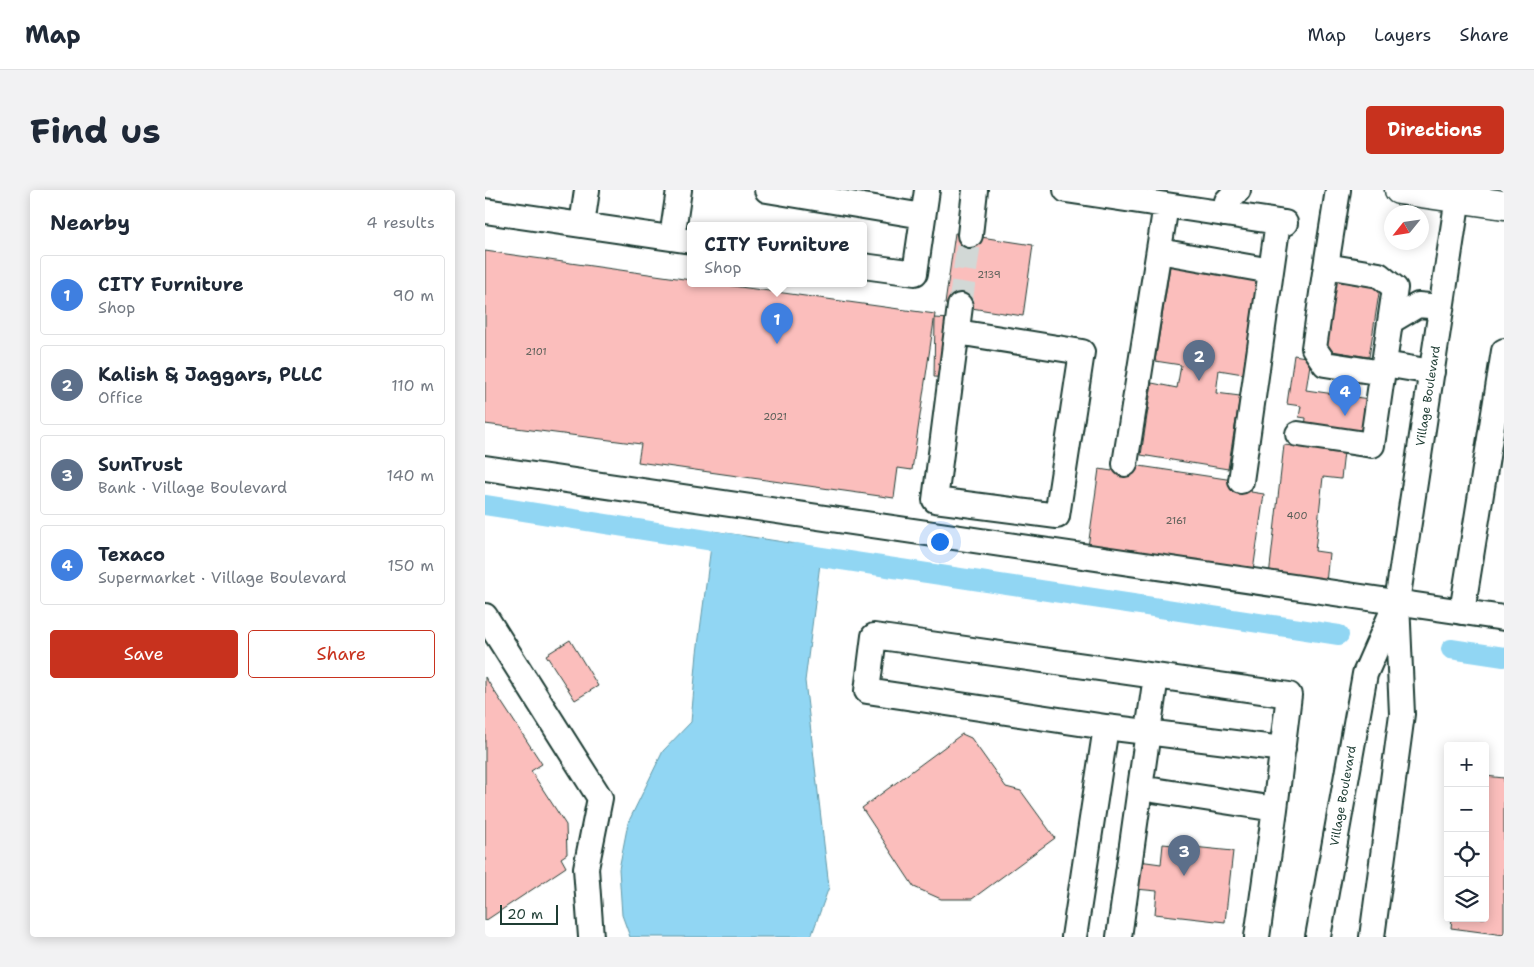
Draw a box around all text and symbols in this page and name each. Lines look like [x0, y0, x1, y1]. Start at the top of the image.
text: Map [25, 19, 81, 51]
text: Map [1308, 23, 1346, 47]
text: Layers [1374, 23, 1431, 47]
text: Share [1459, 23, 1509, 47]
button: Directions [1366, 106, 1504, 154]
text: Find us [30, 107, 161, 154]
north arrow [1384, 205, 1429, 250]
text: Nearby [50, 209, 130, 237]
text: 4 results [366, 212, 435, 233]
popup [687, 222, 867, 287]
text: CITY Furniture [704, 232, 850, 257]
text: Shop [704, 257, 742, 278]
house number: 2139 [977, 268, 1001, 281]
text: CITY Furniture [98, 272, 244, 297]
text: 1 [63, 285, 71, 306]
text: 90 m [393, 285, 434, 306]
text: Shop [98, 297, 135, 318]
pin: 1 [761, 303, 793, 344]
pin: 2 [1183, 340, 1215, 381]
street label: Village Boulevard [1412, 344, 1444, 448]
house number: 2101 [525, 345, 547, 358]
text: Kalish & Jaggars, PLLC [98, 362, 322, 387]
text: 2 [61, 375, 73, 396]
text: 110 m [391, 375, 434, 396]
pin: 4 [1329, 375, 1361, 416]
text: Office [98, 387, 143, 408]
house number: 2021 [763, 410, 787, 423]
text: SunTrust [98, 452, 183, 477]
text: 3 [61, 465, 73, 486]
text: 140 m [387, 465, 434, 486]
text: Bank · Village Boulevard [98, 477, 287, 498]
house number: 400 [1287, 509, 1307, 522]
house number: 2161 [1166, 514, 1186, 527]
your location [927, 529, 953, 555]
text: Texaco [98, 542, 165, 567]
text: 4 [61, 555, 73, 576]
text: 150 m [387, 555, 434, 576]
text: Supermarket · Village Boulevard [98, 567, 347, 588]
button: Save [50, 630, 238, 678]
button: Share [248, 630, 435, 678]
map controls [1444, 742, 1489, 922]
button: + [1444, 742, 1489, 787]
street label: Village Boulevard [1326, 744, 1360, 847]
button: − [1444, 787, 1489, 832]
button: locate [1444, 832, 1489, 877]
pin: 3 [1168, 835, 1200, 876]
button: layers [1444, 877, 1489, 922]
scale bar [500, 902, 557, 925]
text: 20 m [507, 905, 543, 923]

